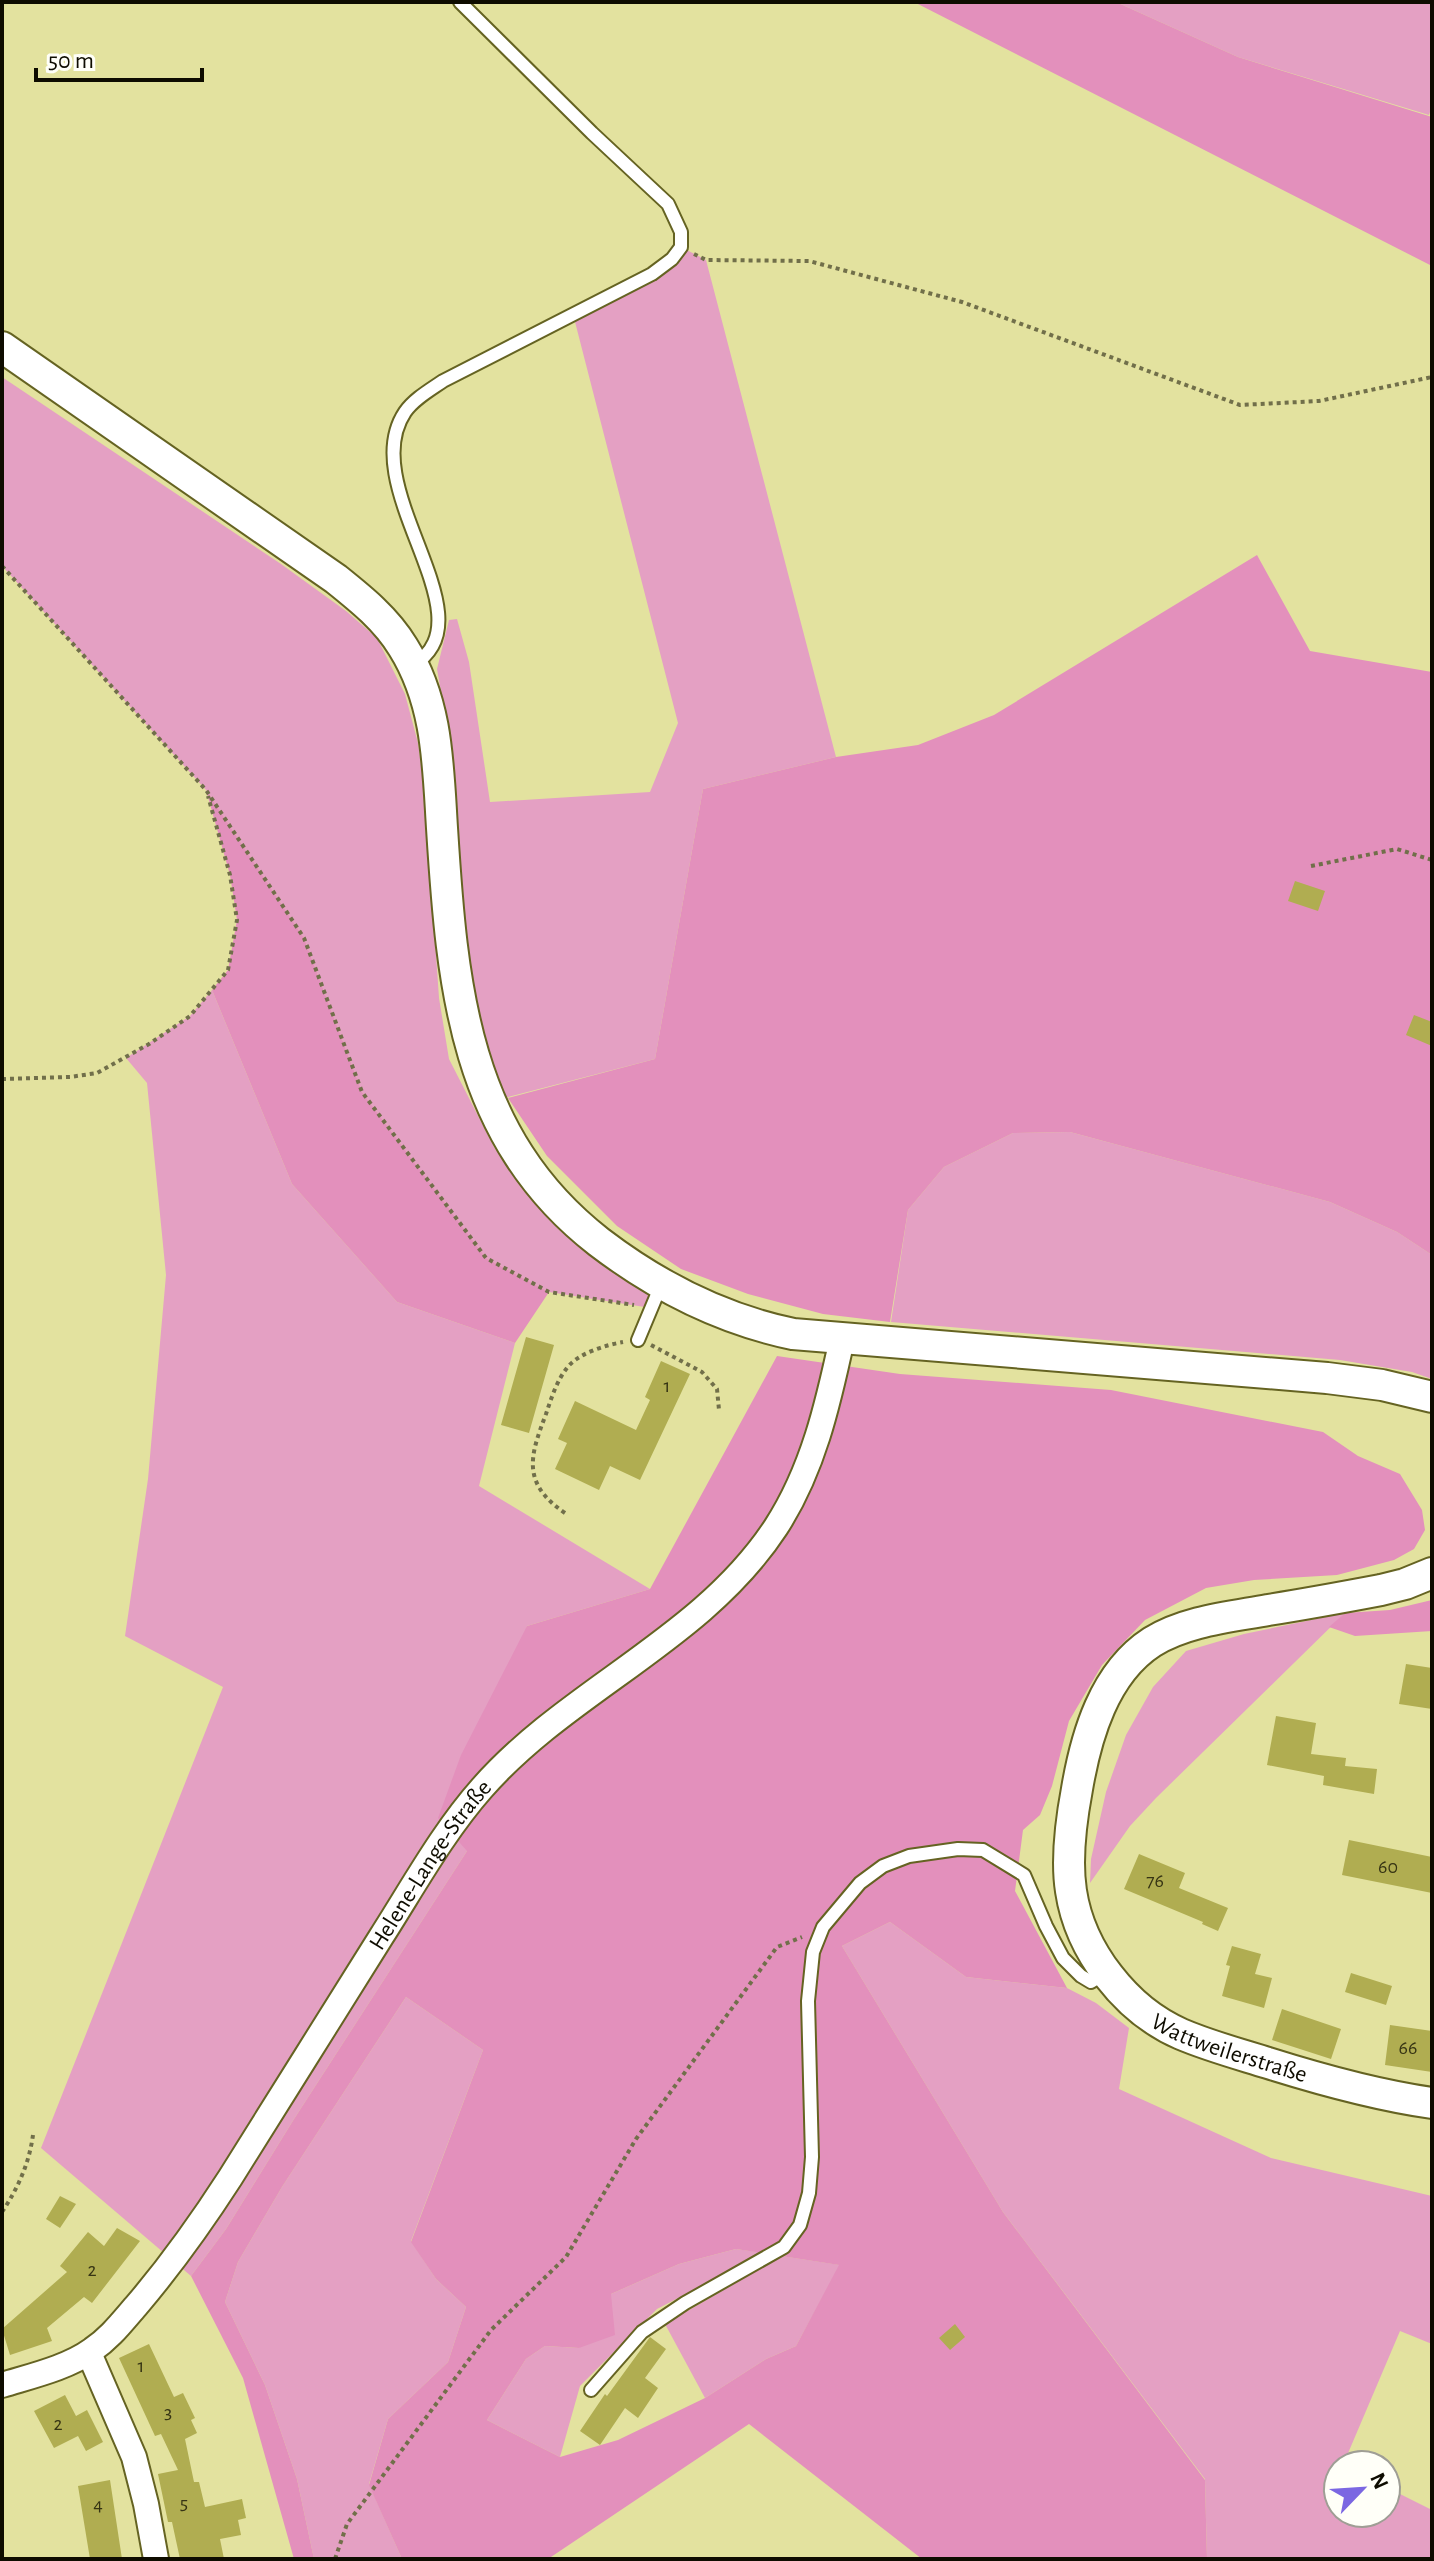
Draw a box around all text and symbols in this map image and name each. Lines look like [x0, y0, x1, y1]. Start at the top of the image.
scale bar [36, 32, 202, 82]
text: 50 m [48, 49, 94, 73]
house number: 1 [664, 1376, 670, 1396]
street label: Helene-Lange-Straße [365, 1776, 496, 1954]
house number: 60 [1378, 1857, 1398, 1877]
house number: 76 [1146, 1871, 1164, 1891]
street label: Wattweilerstraße [1147, 2010, 1310, 2087]
house number: 66 [1399, 2038, 1417, 2058]
house number: 2 [87, 2260, 97, 2280]
house number: 1 [138, 2356, 144, 2376]
house number: 3 [164, 2402, 172, 2422]
house number: 2 [53, 2414, 63, 2434]
north arrow [1322, 2449, 1402, 2529]
text: N [1366, 2469, 1392, 2493]
house number: 5 [180, 2493, 188, 2513]
house number: 4 [93, 2495, 103, 2515]

